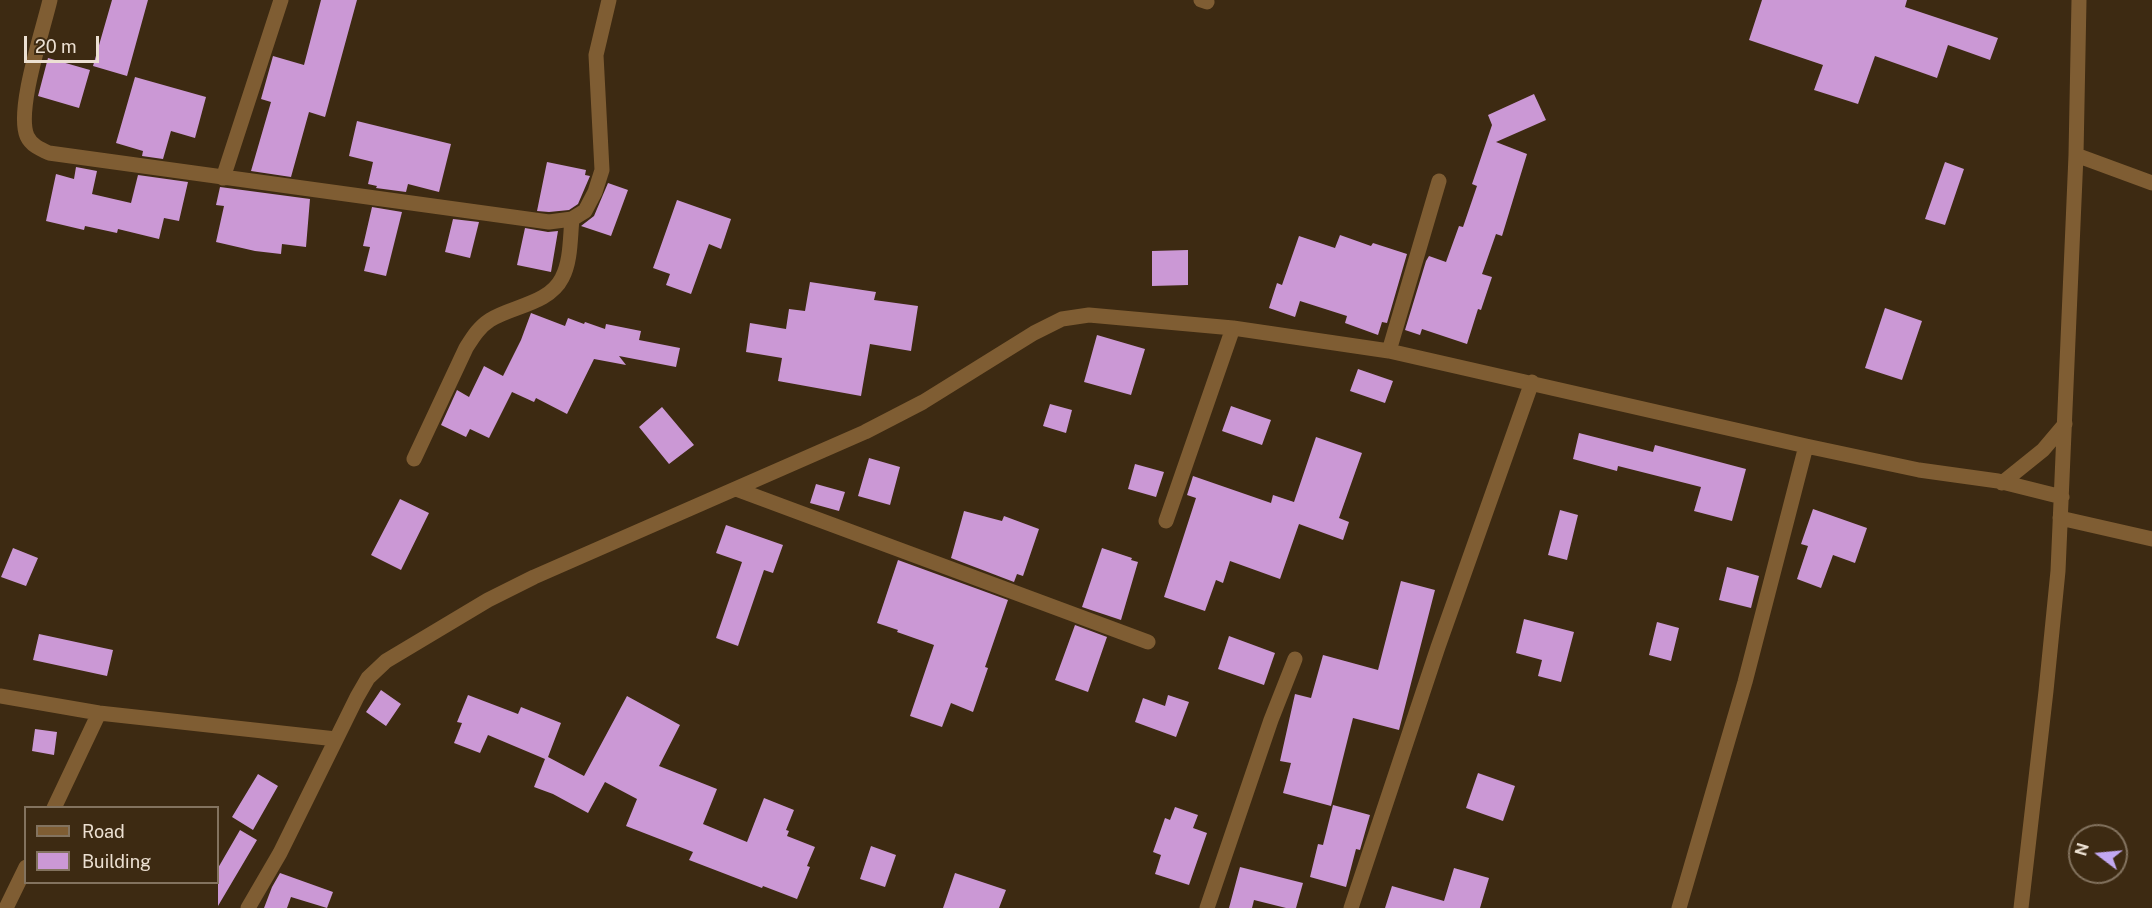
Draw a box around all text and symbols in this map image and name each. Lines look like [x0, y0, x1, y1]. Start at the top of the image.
scale bar [27, 24, 102, 62]
text: 20 m [35, 36, 77, 57]
legend [24, 806, 219, 884]
text: Road [82, 821, 125, 842]
north arrow [2068, 824, 2128, 884]
text: N [2071, 841, 2093, 858]
text: Building [82, 851, 151, 872]

